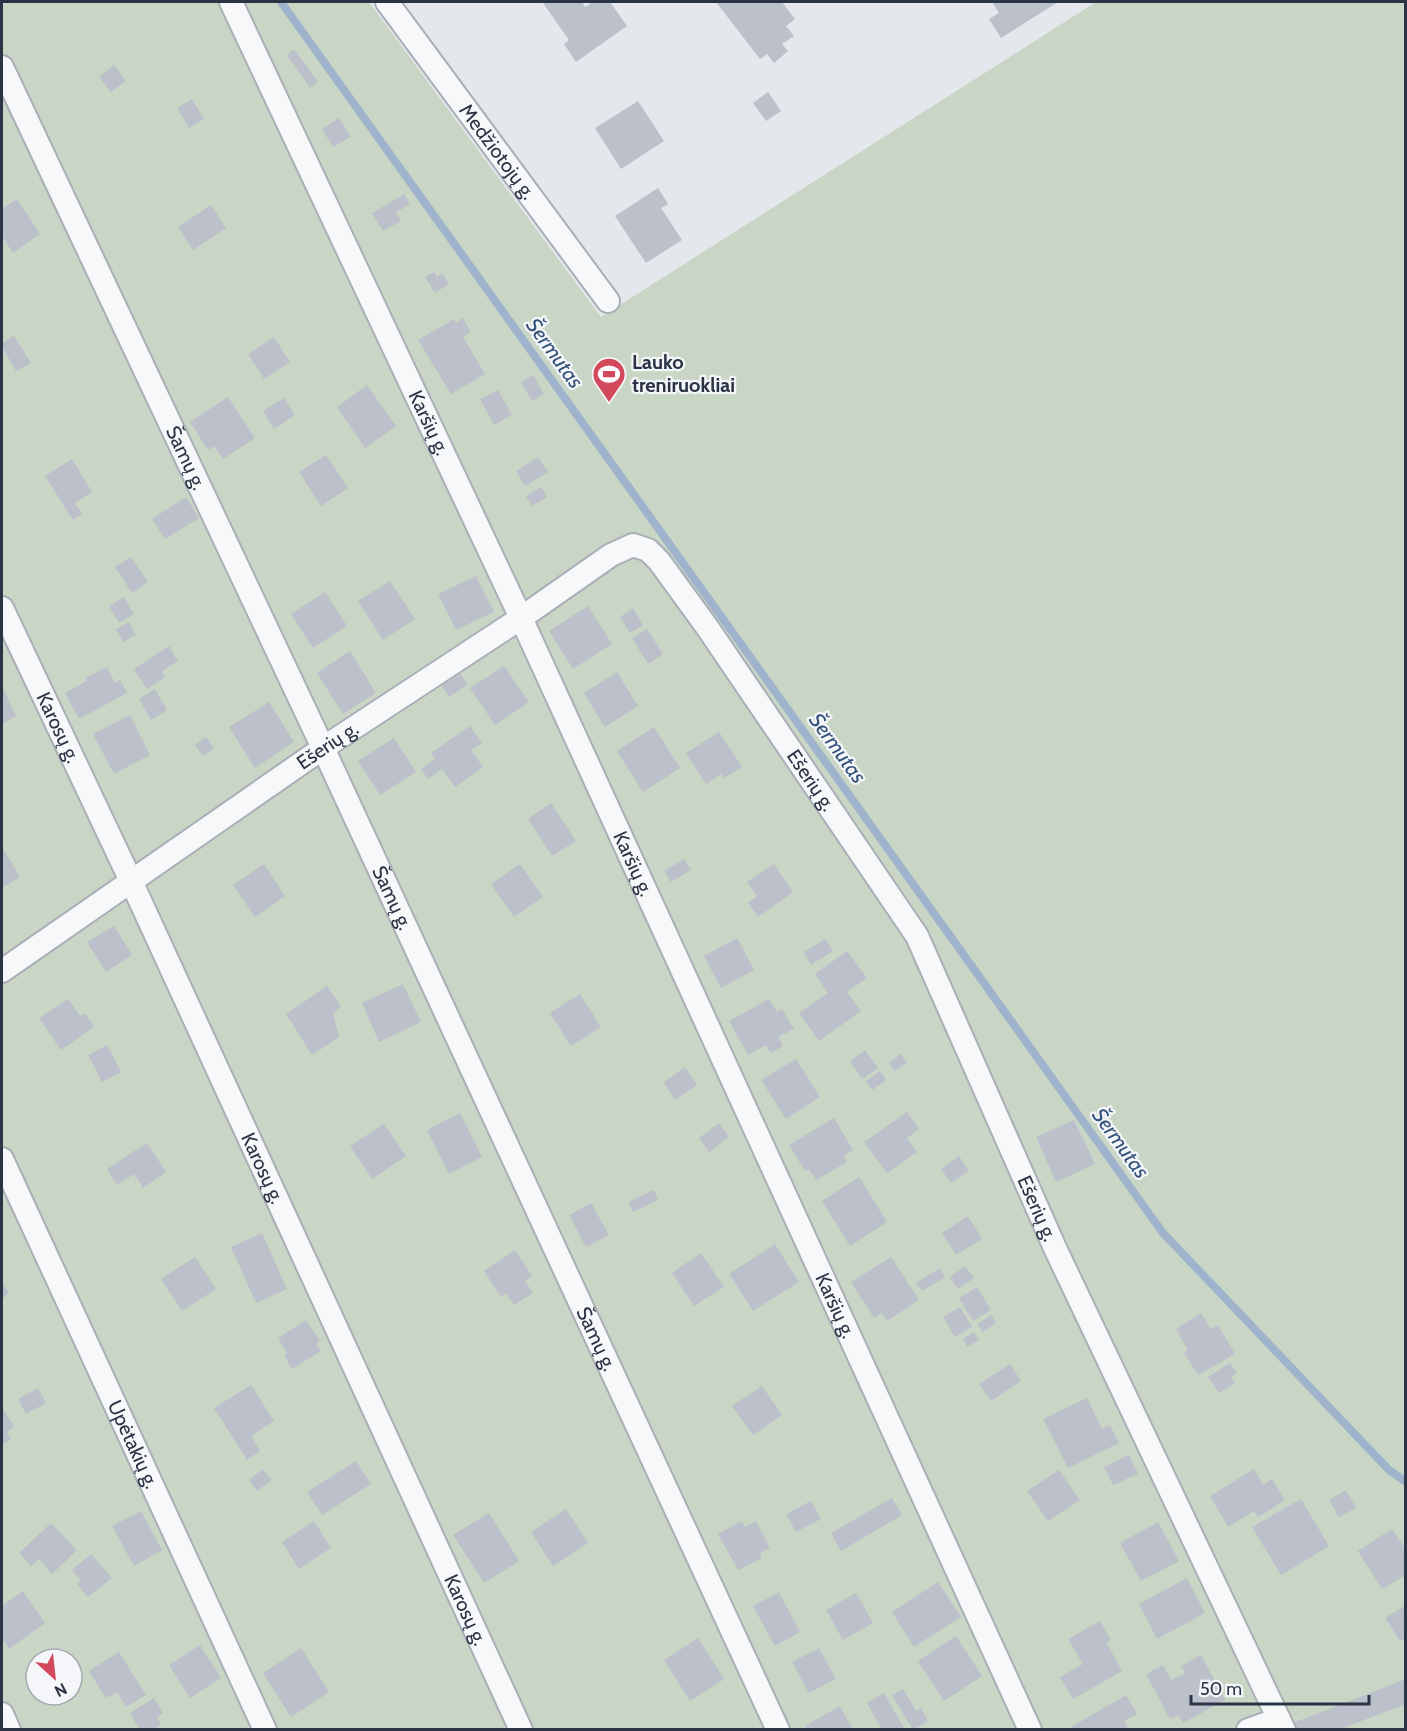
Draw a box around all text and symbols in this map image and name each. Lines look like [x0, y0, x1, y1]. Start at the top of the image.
street label: Medžiotojų g. [454, 99, 541, 204]
water label: Šermutas [521, 313, 589, 393]
place label: Lauko treniruokliai [632, 350, 735, 397]
sports icon: Lauko treniruokliai [591, 356, 627, 403]
street label: Karšių g. [404, 386, 455, 459]
street label: Šamų g. [161, 422, 212, 494]
street label: Karosų g. [31, 688, 85, 767]
water label: Šermutas [804, 708, 872, 788]
street label: Ešerių g. [292, 716, 363, 775]
street label: Ešerių g. [782, 745, 841, 816]
street label: Karšių g. [608, 827, 659, 900]
street label: Šamų g. [367, 862, 418, 934]
water label: Šermutas [1087, 1103, 1155, 1183]
street label: Karosų g. [236, 1129, 290, 1207]
street label: Ešerių g. [1012, 1172, 1062, 1245]
street label: Karšių g. [810, 1269, 861, 1342]
street label: Šamų g. [572, 1303, 622, 1375]
street label: Upėtakių g. [103, 1396, 164, 1492]
street label: Karosų g. [439, 1571, 492, 1649]
north arrow [24, 1647, 84, 1707]
scale bar [1191, 1668, 1370, 1706]
text: 50 m [1200, 1678, 1242, 1700]
text: N [51, 1679, 70, 1701]

